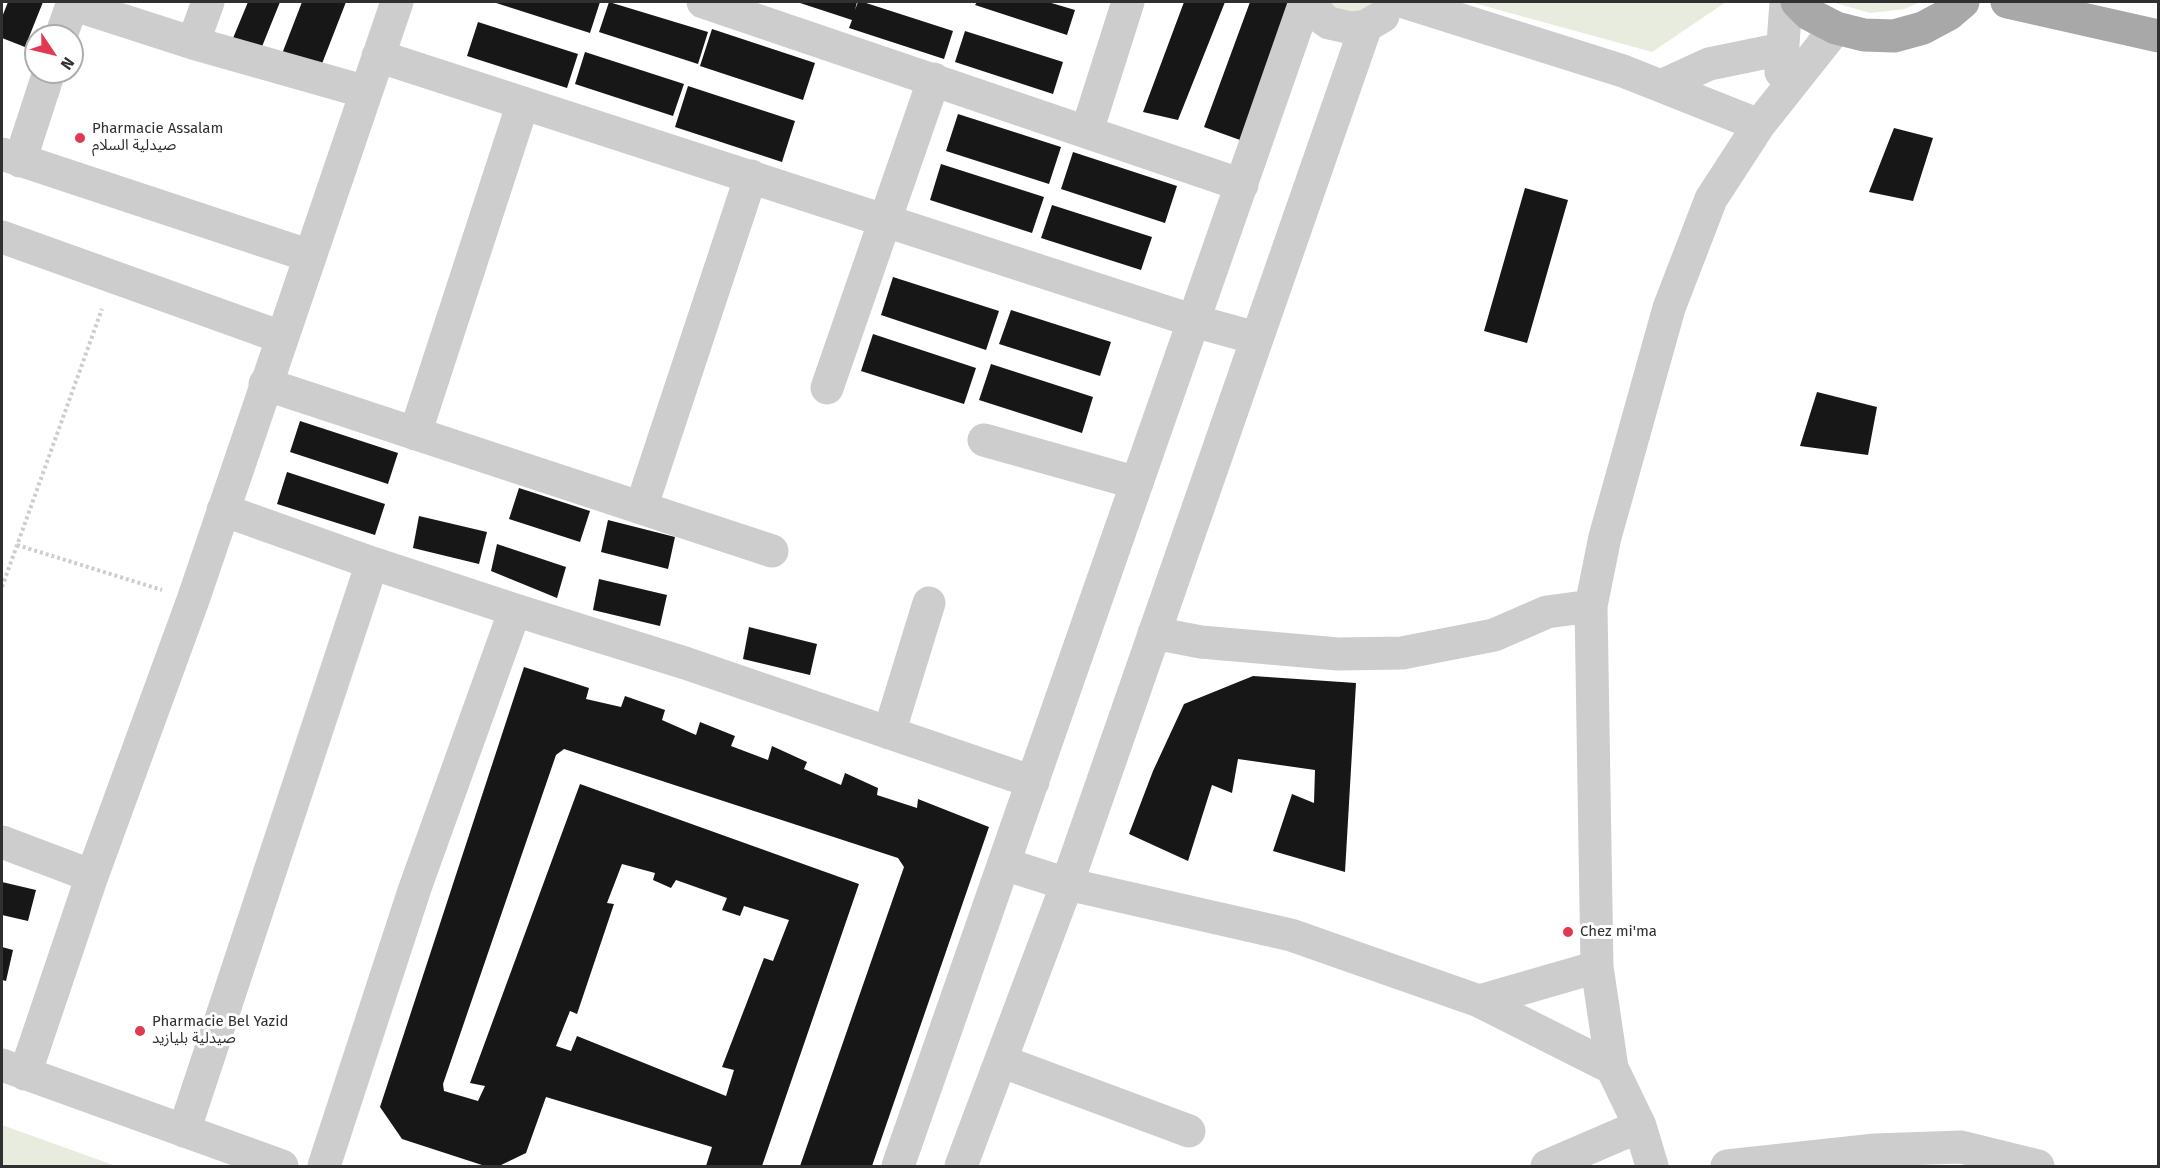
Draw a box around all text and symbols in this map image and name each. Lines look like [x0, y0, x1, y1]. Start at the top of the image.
north arrow [24, 24, 84, 84]
text: N [57, 54, 78, 73]
place label: Pharmacie Assalam صيدلية السلام [92, 120, 223, 155]
marker: Pharmacie Assalam صيدلية السلام [73, 131, 87, 145]
place label: Chez mi'ma [1580, 923, 1657, 941]
marker: Chez mi'ma [1561, 925, 1575, 939]
place label: Pharmacie Bel Yazid صيدلية بليازيد [152, 1013, 288, 1048]
marker: Pharmacie Bel Yazid صيدلية بليازيد [133, 1024, 147, 1038]

